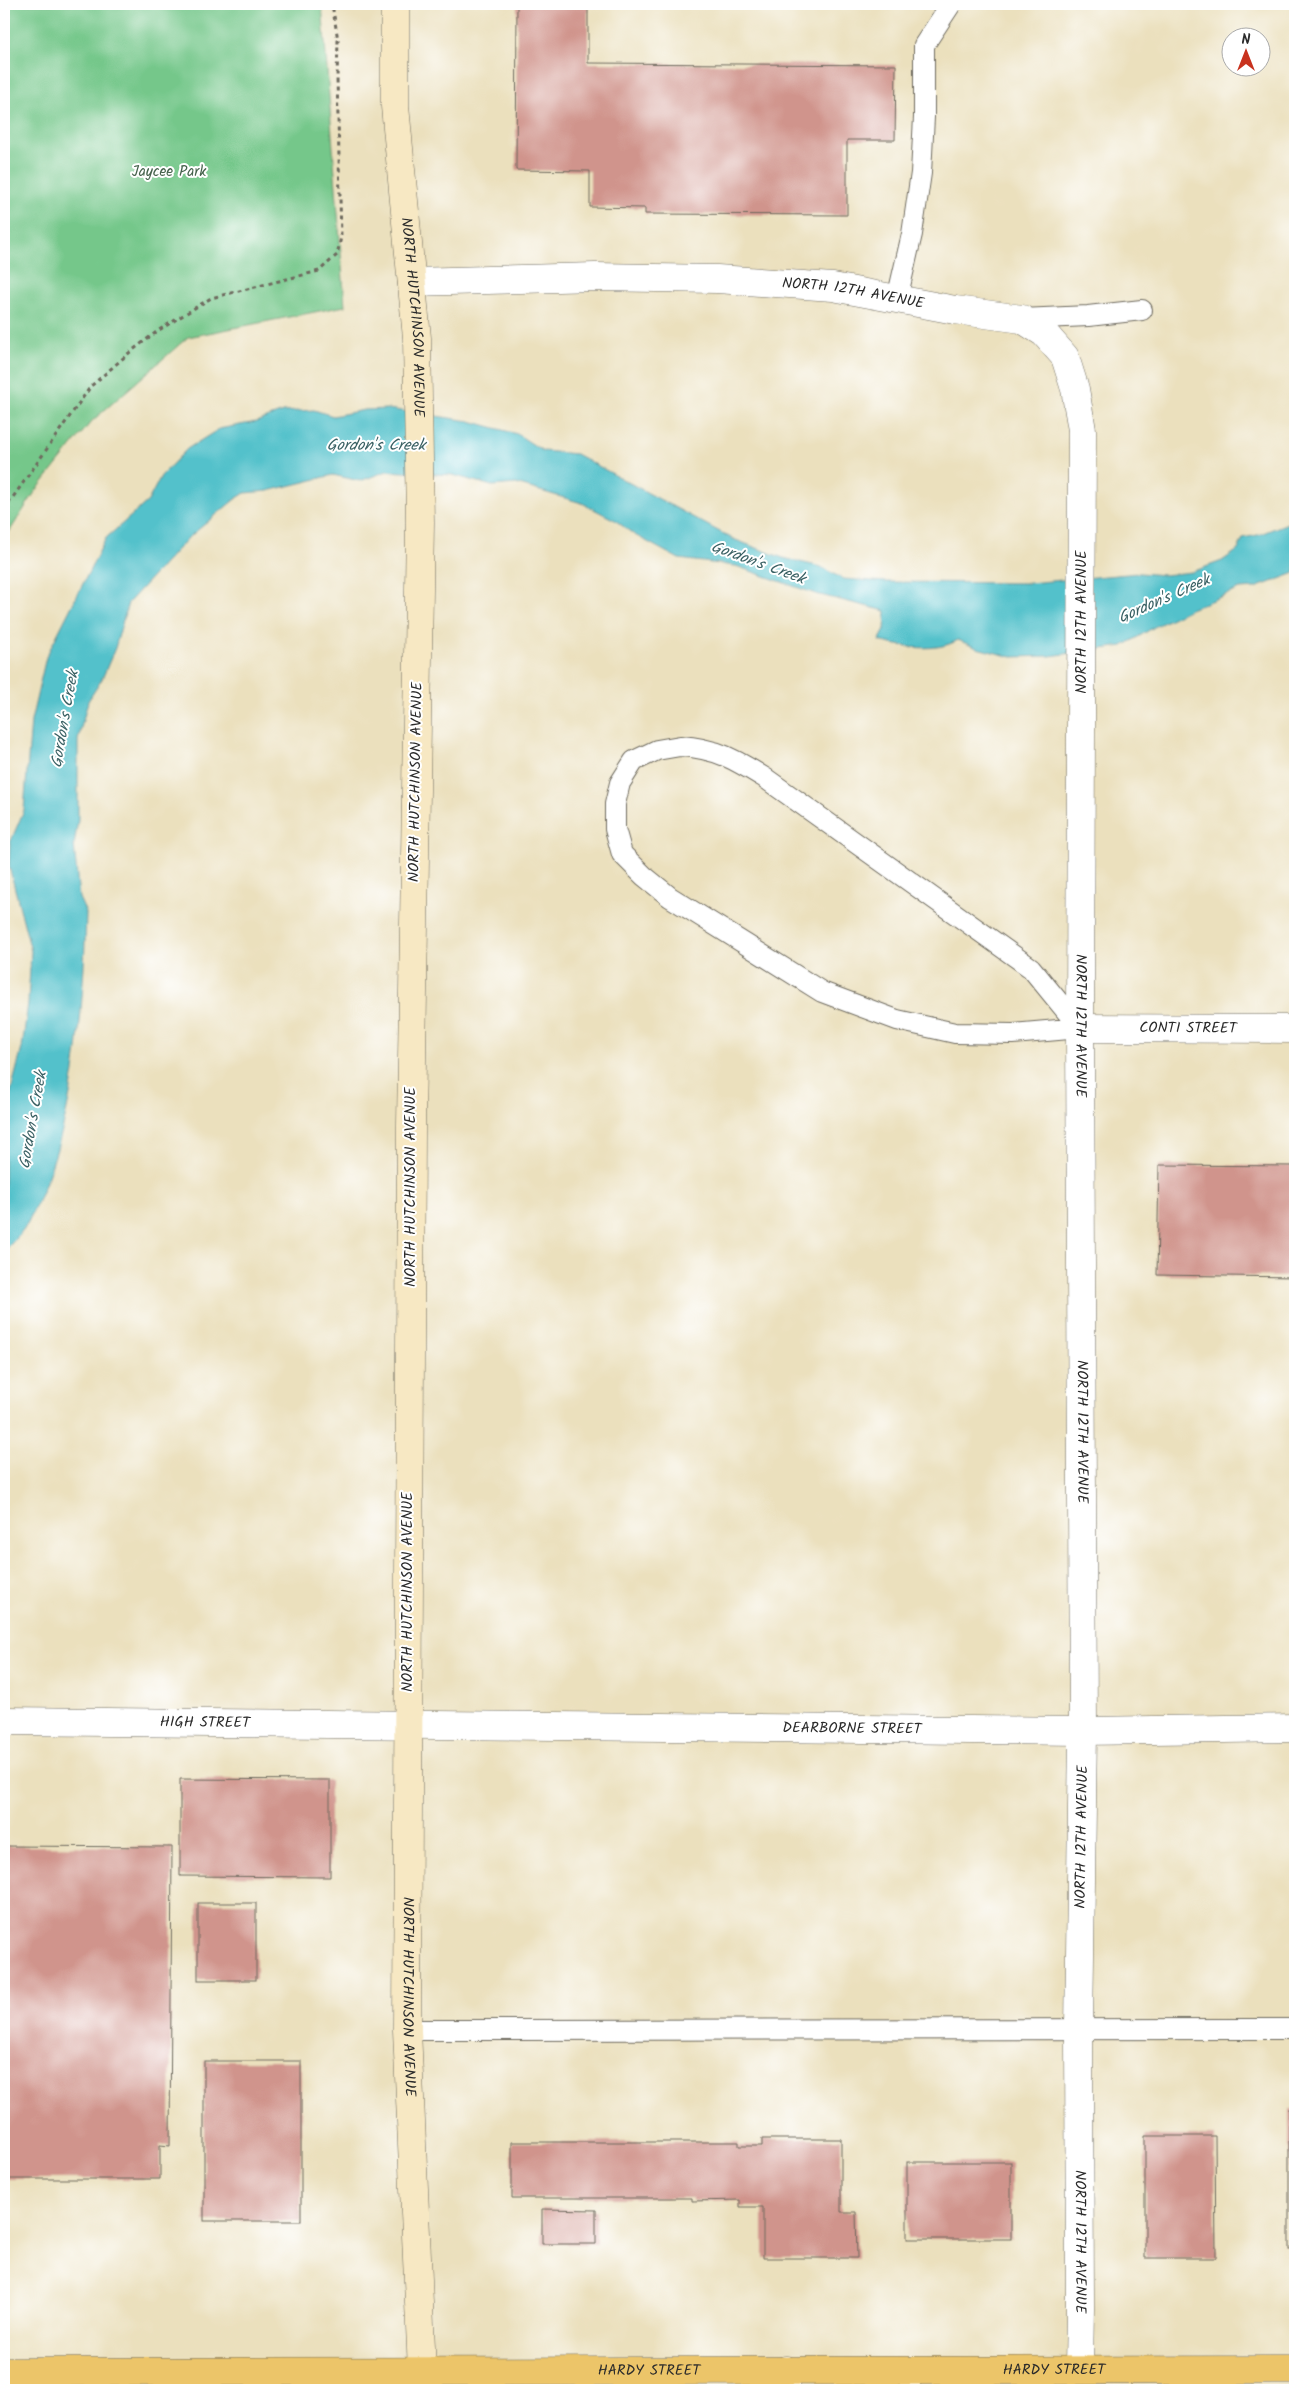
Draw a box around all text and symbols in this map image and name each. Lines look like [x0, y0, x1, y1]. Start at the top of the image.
north arrow [1222, 28, 1272, 78]
text: N [1242, 29, 1251, 51]
park label: Jaycee Park [132, 160, 207, 184]
street label: NORTH HUTCHINSON AVENUE [394, 216, 430, 419]
street label: NORTH 12TH AVENUE [781, 272, 927, 316]
water label: Gordon's Creek [327, 433, 428, 458]
water label: Gordon's Creek [707, 534, 811, 592]
street label: NORTH 12TH AVENUE [1070, 549, 1094, 694]
water label: Gordon's Creek [1114, 567, 1216, 630]
water label: Gordon's Creek [44, 666, 86, 770]
street label: NORTH HUTCHINSON AVENUE [402, 680, 430, 882]
street label: NORTH 12TH AVENUE [1068, 954, 1092, 1099]
street label: CONTI STREET [1139, 1016, 1239, 1041]
water label: Gordon's Creek [12, 1067, 54, 1171]
street label: NORTH HUTCHINSON AVENUE [399, 1086, 423, 1287]
street label: NORTH 12TH AVENUE [1069, 1360, 1094, 1505]
street label: NORTH HUTCHINSON AVENUE [396, 1491, 420, 1692]
street label: HIGH STREET [160, 1710, 252, 1735]
street label: DEARBORNE STREET [782, 1716, 924, 1742]
street label: NORTH 12TH AVENUE [1069, 1764, 1095, 1909]
street label: NORTH HUTCHINSON AVENUE [395, 1897, 422, 2099]
street label: NORTH 12TH AVENUE [1068, 2170, 1092, 2315]
street label: HARDY STREET [1003, 2358, 1107, 2382]
street label: HARDY STREET [598, 2359, 702, 2383]

